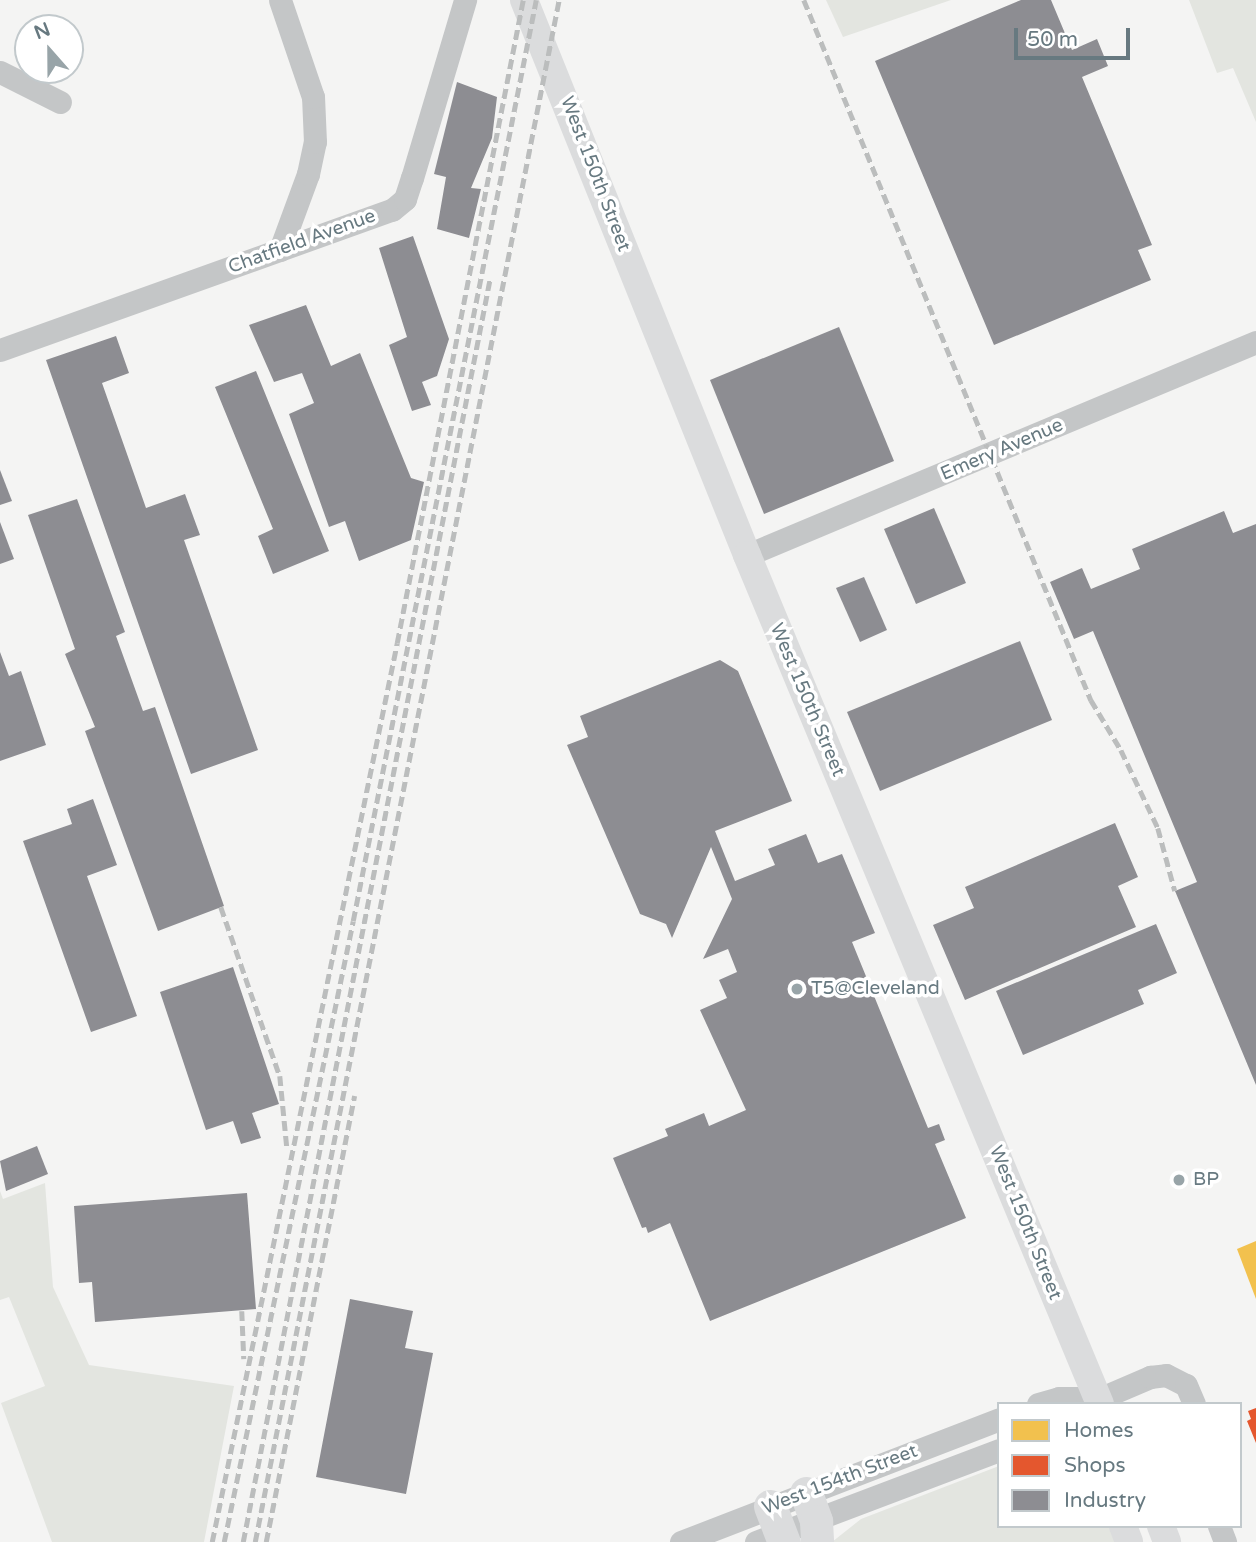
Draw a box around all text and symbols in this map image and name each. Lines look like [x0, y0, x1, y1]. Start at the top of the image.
north arrow [14, 14, 84, 84]
scale bar [1018, 14, 1134, 58]
text: N [31, 18, 53, 44]
text: 50 m [1027, 27, 1078, 52]
street label: West 150th Street [555, 93, 635, 255]
street label: Chatfield Avenue [225, 205, 379, 279]
street label: Emery Avenue [937, 414, 1067, 486]
street label: West 150th Street [764, 620, 850, 780]
place label: T5@Cleveland [811, 978, 940, 1000]
marker: T5@Cleveland [789, 981, 805, 997]
street label: West 150th Street [984, 1143, 1066, 1303]
place label: BP [1193, 1169, 1219, 1191]
marker: BP [1171, 1172, 1187, 1188]
legend [997, 1402, 1242, 1528]
text: Homes [1064, 1418, 1134, 1443]
street label: West 154th Street [759, 1440, 921, 1520]
text: Shops [1064, 1453, 1126, 1478]
text: Industry [1064, 1488, 1146, 1513]

